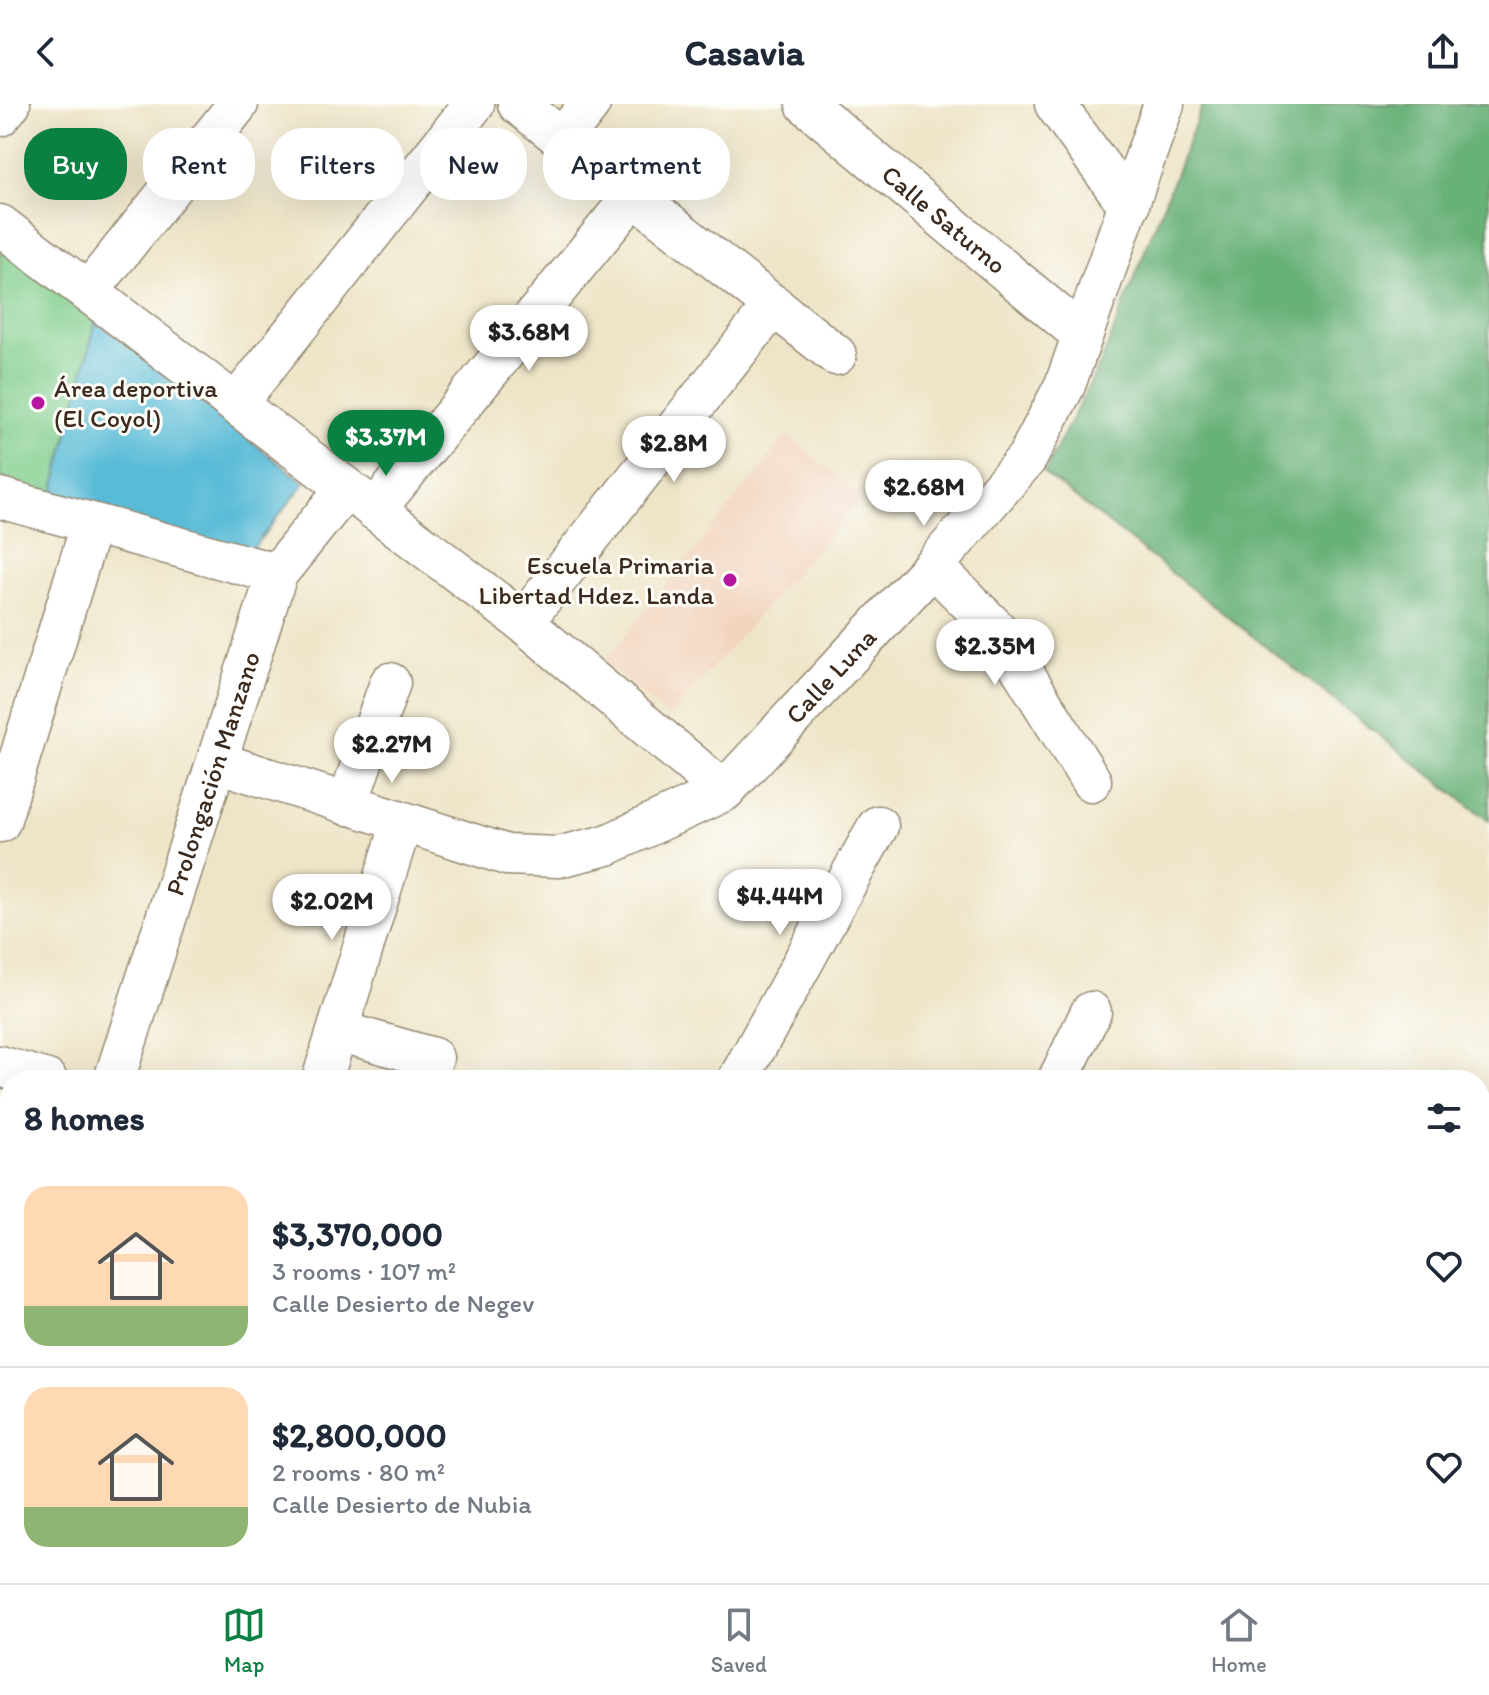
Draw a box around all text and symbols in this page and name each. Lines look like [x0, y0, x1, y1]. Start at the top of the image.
icon: back [24, 30, 68, 74]
icon: share [1421, 30, 1465, 74]
text: Casavia [684, 31, 805, 74]
chip: Buy [24, 128, 127, 200]
chip: Rent [143, 128, 255, 200]
chip: Filters [271, 128, 404, 200]
chip: New [420, 128, 527, 200]
chip: Apartment [543, 128, 730, 200]
street label: Calle Saturno [875, 158, 1013, 281]
pin: $3.68M [464, 305, 594, 373]
text: $3.68M [488, 315, 570, 347]
place label: Área deportiva (El Coyol) [54, 372, 218, 434]
marker: Área deportiva (El Coyol) [29, 394, 47, 412]
pin: $3.37M [321, 410, 451, 478]
pin: $2.8M [618, 416, 730, 484]
text: $3.37M [345, 420, 427, 452]
text: $2.8M [640, 426, 708, 458]
pin: $2.68M [859, 460, 989, 528]
text: $2.68M [883, 470, 965, 502]
place label: Escuela Primaria Libertad Hdez. Landa [478, 549, 715, 611]
marker: Escuela Primaria Libertad Hdez. Landa [721, 571, 739, 589]
pin: $2.35M [930, 619, 1060, 687]
street label: Calle Luna [779, 621, 883, 730]
text: $2.35M [954, 629, 1036, 661]
street label: Prolongación Manzano [158, 648, 267, 900]
pin: $2.27M [327, 717, 457, 785]
text: $2.27M [352, 727, 432, 759]
pin: $4.44M [715, 869, 845, 937]
pin: $2.02M [267, 874, 397, 942]
text: $4.44M [737, 879, 823, 911]
text: $2.02M [290, 884, 374, 916]
icon: filters [1422, 1096, 1466, 1140]
text: 8 homes [24, 1098, 145, 1139]
text: $3,370,000 [272, 1214, 443, 1255]
icon: home [88, 1218, 184, 1314]
icon: heart [1422, 1244, 1466, 1288]
text: 3 rooms · 107 m² [272, 1255, 456, 1287]
text: Calle Desierto de Negev [272, 1287, 534, 1319]
text: $2,800,000 [272, 1415, 447, 1456]
icon: home [88, 1419, 184, 1515]
icon: heart [1422, 1445, 1466, 1489]
text: 2 rooms · 80 m² [272, 1456, 445, 1488]
text: Calle Desierto de Nubia [272, 1488, 532, 1520]
tab: Map [222, 1603, 266, 1678]
tab: Saved [711, 1603, 767, 1678]
tab: Home [1211, 1603, 1267, 1678]

